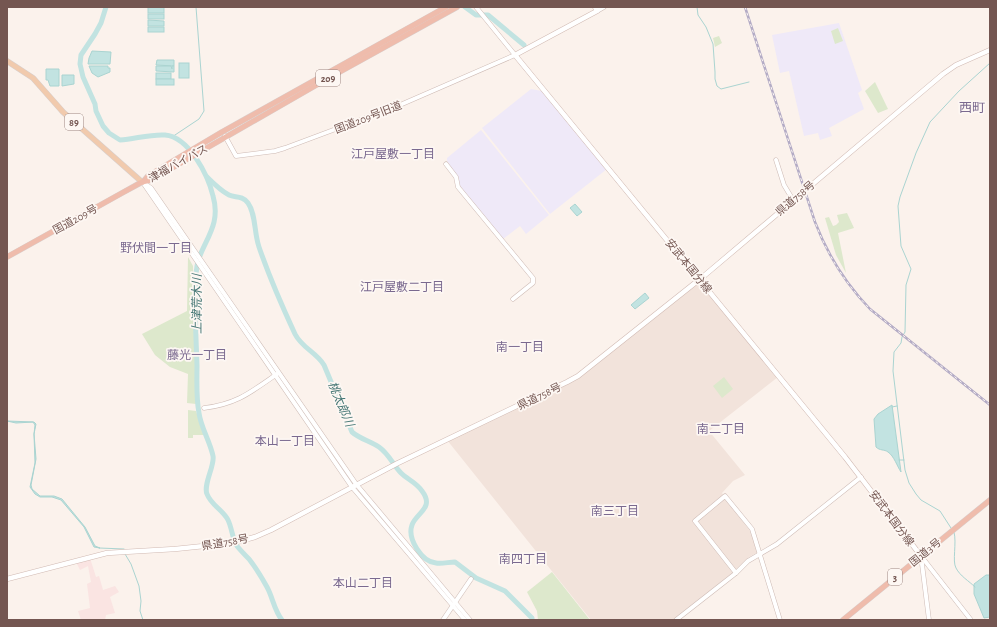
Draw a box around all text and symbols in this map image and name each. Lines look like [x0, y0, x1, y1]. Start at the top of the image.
road number: 209 [316, 70, 340, 86]
street label: 国道209号旧道 [333, 99, 403, 135]
district label: 西町 [959, 102, 985, 115]
road number: 89 [65, 114, 83, 130]
street label: 津福バイパス [146, 142, 210, 184]
district label: 江戸屋敷一丁目 [351, 147, 435, 160]
street label: 県道758号 [773, 178, 817, 218]
street label: 国道209号 [51, 202, 99, 236]
street label: 安武本国分線 [664, 237, 714, 295]
district label: 野伏間一丁目 [120, 241, 192, 254]
water label: 上津荒木川 [190, 272, 203, 334]
district label: 江戸屋敷二丁目 [360, 280, 444, 293]
district label: 南一丁目 [496, 341, 544, 353]
district label: 藤光一丁目 [167, 349, 227, 361]
water label: 桃太郎川 [326, 379, 358, 430]
street label: 県道758号 [515, 380, 563, 412]
district label: 南二丁目 [697, 423, 745, 435]
district label: 本山一丁目 [255, 435, 315, 447]
street label: 安武本国分線 [867, 488, 917, 548]
district label: 南三丁目 [591, 505, 639, 517]
street label: 県道758号 [201, 532, 249, 552]
street label: 国道3号 [907, 536, 943, 568]
district label: 南四丁目 [499, 553, 547, 565]
road number: 3 [888, 569, 902, 585]
district label: 本山二丁目 [333, 577, 393, 589]

